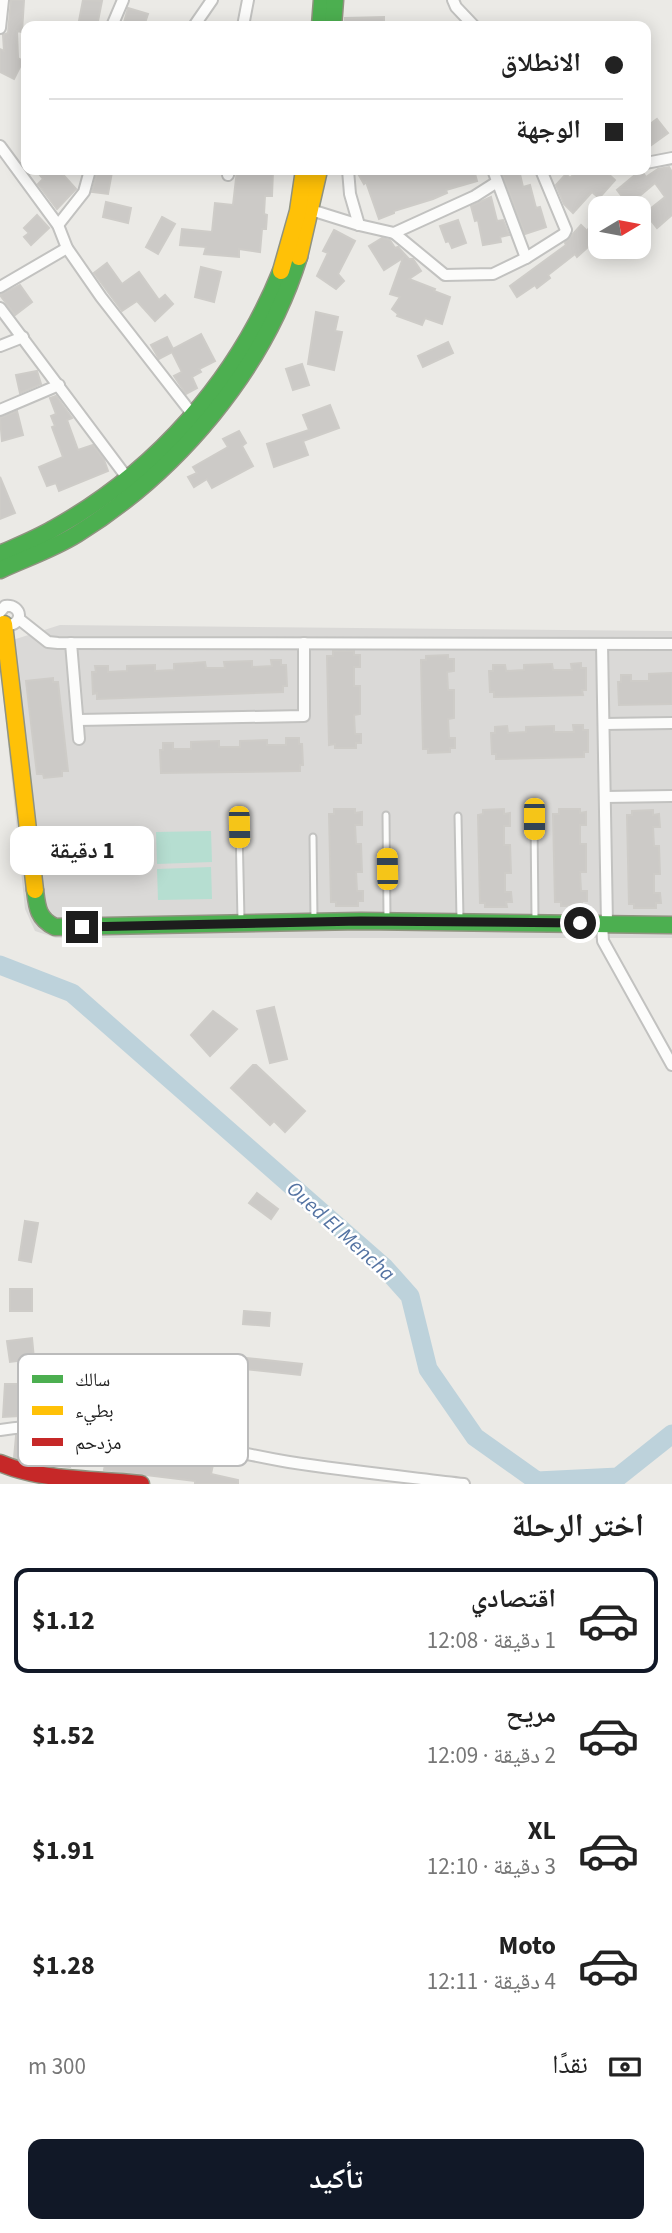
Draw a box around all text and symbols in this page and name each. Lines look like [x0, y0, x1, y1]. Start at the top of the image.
text: الانطلاق [501, 44, 581, 81]
text: الوجهة [516, 111, 581, 148]
north arrow [588, 196, 651, 259]
map controls [588, 196, 651, 259]
car [524, 798, 545, 840]
car [229, 806, 250, 848]
callout: 1 دقيقة [10, 825, 154, 874]
text: 1 دقيقة [49, 834, 115, 867]
car [377, 848, 398, 890]
route start [564, 907, 596, 939]
route end [66, 911, 98, 943]
water label: Oued El Mencha [280, 1174, 402, 1288]
legend [18, 1354, 248, 1466]
text: سالك [75, 1367, 110, 1394]
text: بطيء [75, 1398, 114, 1426]
text: مزدحم [75, 1430, 121, 1457]
text: اختر الرحلة [511, 1503, 644, 1549]
text: اقتصادي [471, 1580, 556, 1617]
icon: car [577, 1589, 640, 1652]
text: $1.12 [32, 1602, 95, 1639]
text: 1 دقيقة · 12:08 [427, 1624, 556, 1657]
text: مريح [506, 1695, 556, 1732]
icon: car [577, 1704, 640, 1767]
text: $1.52 [32, 1717, 95, 1754]
text: 2 دقيقة · 12:09 [427, 1739, 556, 1772]
text: XL [528, 1812, 556, 1849]
icon: car [577, 1819, 640, 1882]
text: $1.91 [32, 1832, 95, 1869]
text: 3 دقيقة · 12:10 [427, 1850, 556, 1883]
text: Moto [499, 1927, 556, 1964]
icon: car [577, 1934, 640, 1997]
text: $1.28 [32, 1947, 95, 1984]
text: 4 دقيقة · 12:11 [427, 1965, 556, 1998]
text: نقدًا [552, 2046, 588, 2083]
icon: cash [606, 2048, 644, 2086]
text: 300 m [28, 2050, 86, 2083]
button: تأكيد [28, 2139, 644, 2219]

